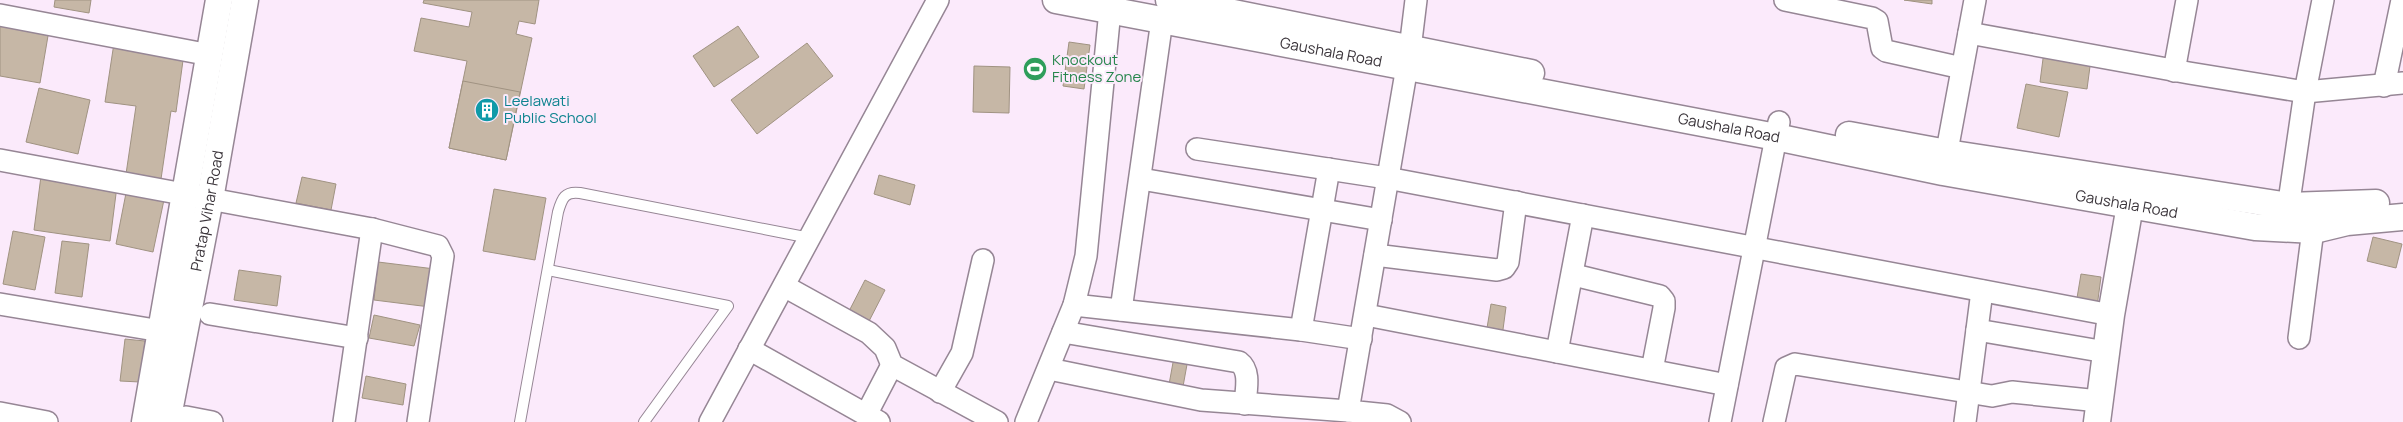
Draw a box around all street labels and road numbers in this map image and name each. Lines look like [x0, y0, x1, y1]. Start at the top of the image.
street label: Gaushala Road [1278, 32, 1384, 72]
street label: Gaushala Road [1676, 108, 1782, 148]
street label: Pratap Vihar Road [185, 149, 228, 273]
street label: Gaushala Road [2074, 185, 2179, 223]

